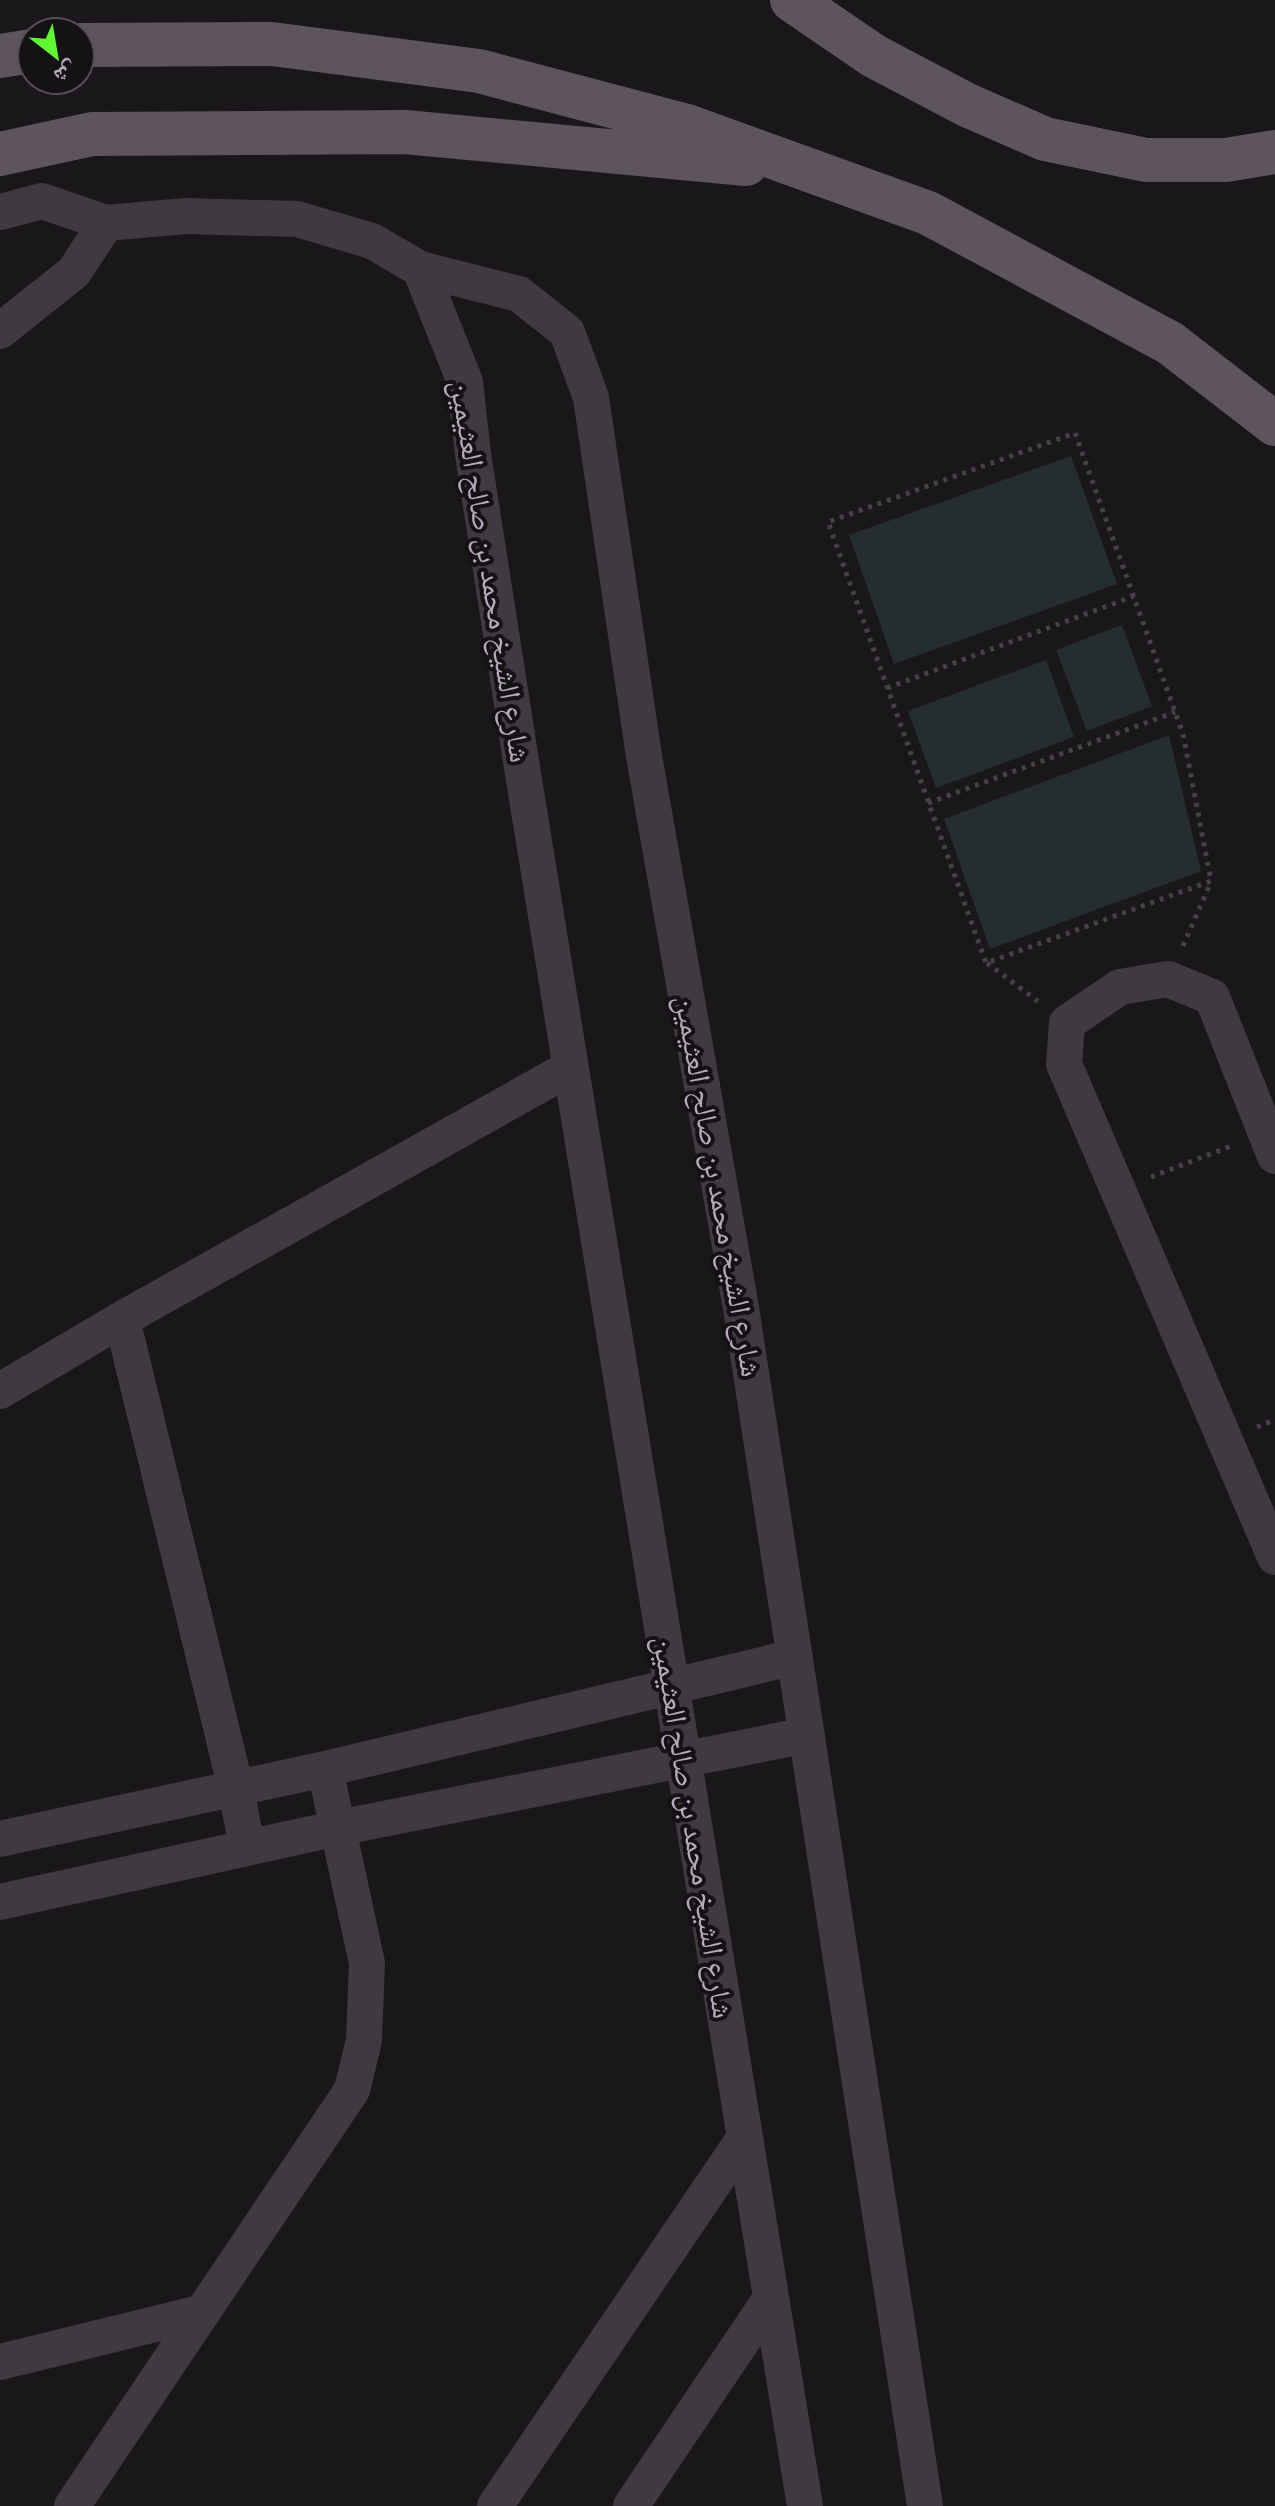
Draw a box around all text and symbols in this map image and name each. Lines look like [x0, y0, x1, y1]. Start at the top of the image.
north arrow [16, 16, 96, 96]
text: ش [49, 55, 83, 90]
street label: شارع الشيخ محمد بن صالح العثيمين [441, 377, 540, 765]
street label: شارع الشيخ محمد بن صالح العثيمين [666, 992, 771, 1380]
street label: شارع الشيخ محمد بن صالح العثيمين [644, 1633, 743, 2021]

